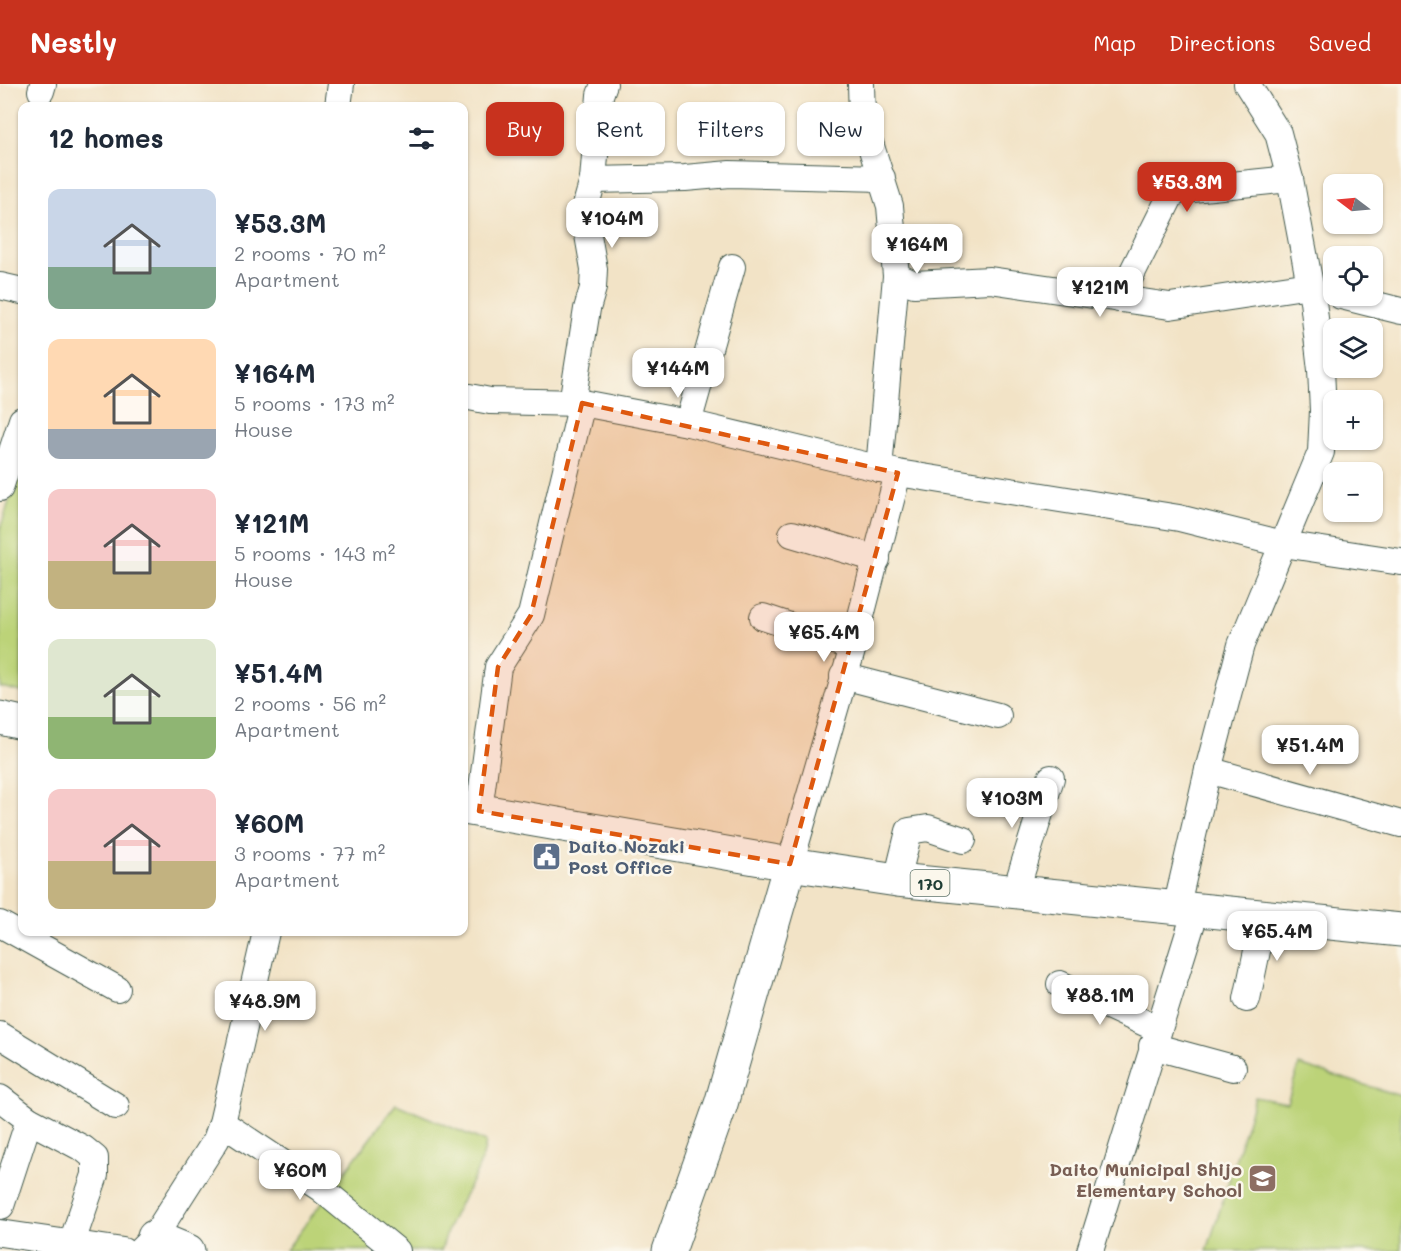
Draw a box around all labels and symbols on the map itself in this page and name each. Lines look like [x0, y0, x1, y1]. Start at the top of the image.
pin: ¥53.3M [1138, 162, 1236, 213]
north arrow [1323, 174, 1383, 234]
pin: ¥104M [570, 198, 654, 249]
pin: ¥164M [875, 224, 959, 275]
pin: ¥121M [1058, 267, 1142, 318]
pin: ¥144M [636, 348, 720, 399]
pin: ¥65.4M [775, 612, 873, 663]
pin: ¥51.4M [1261, 725, 1359, 776]
pin: ¥103M [970, 778, 1054, 829]
place label: Daito Nozaki Post Office [568, 834, 685, 879]
public building icon: Daito Nozaki Post Office [531, 840, 563, 872]
road number: 170 [910, 870, 950, 896]
pin: ¥65.4M [1228, 911, 1326, 962]
pin: ¥88.1M [1051, 975, 1149, 1026]
pin: ¥48.9M [216, 981, 314, 1032]
pin: ¥60M [264, 1150, 336, 1201]
place label: Daito Municipal Shijo Elementary School [1049, 1157, 1242, 1202]
school or university icon: Daito Municipal Shijo Elementary School [1247, 1163, 1279, 1195]

